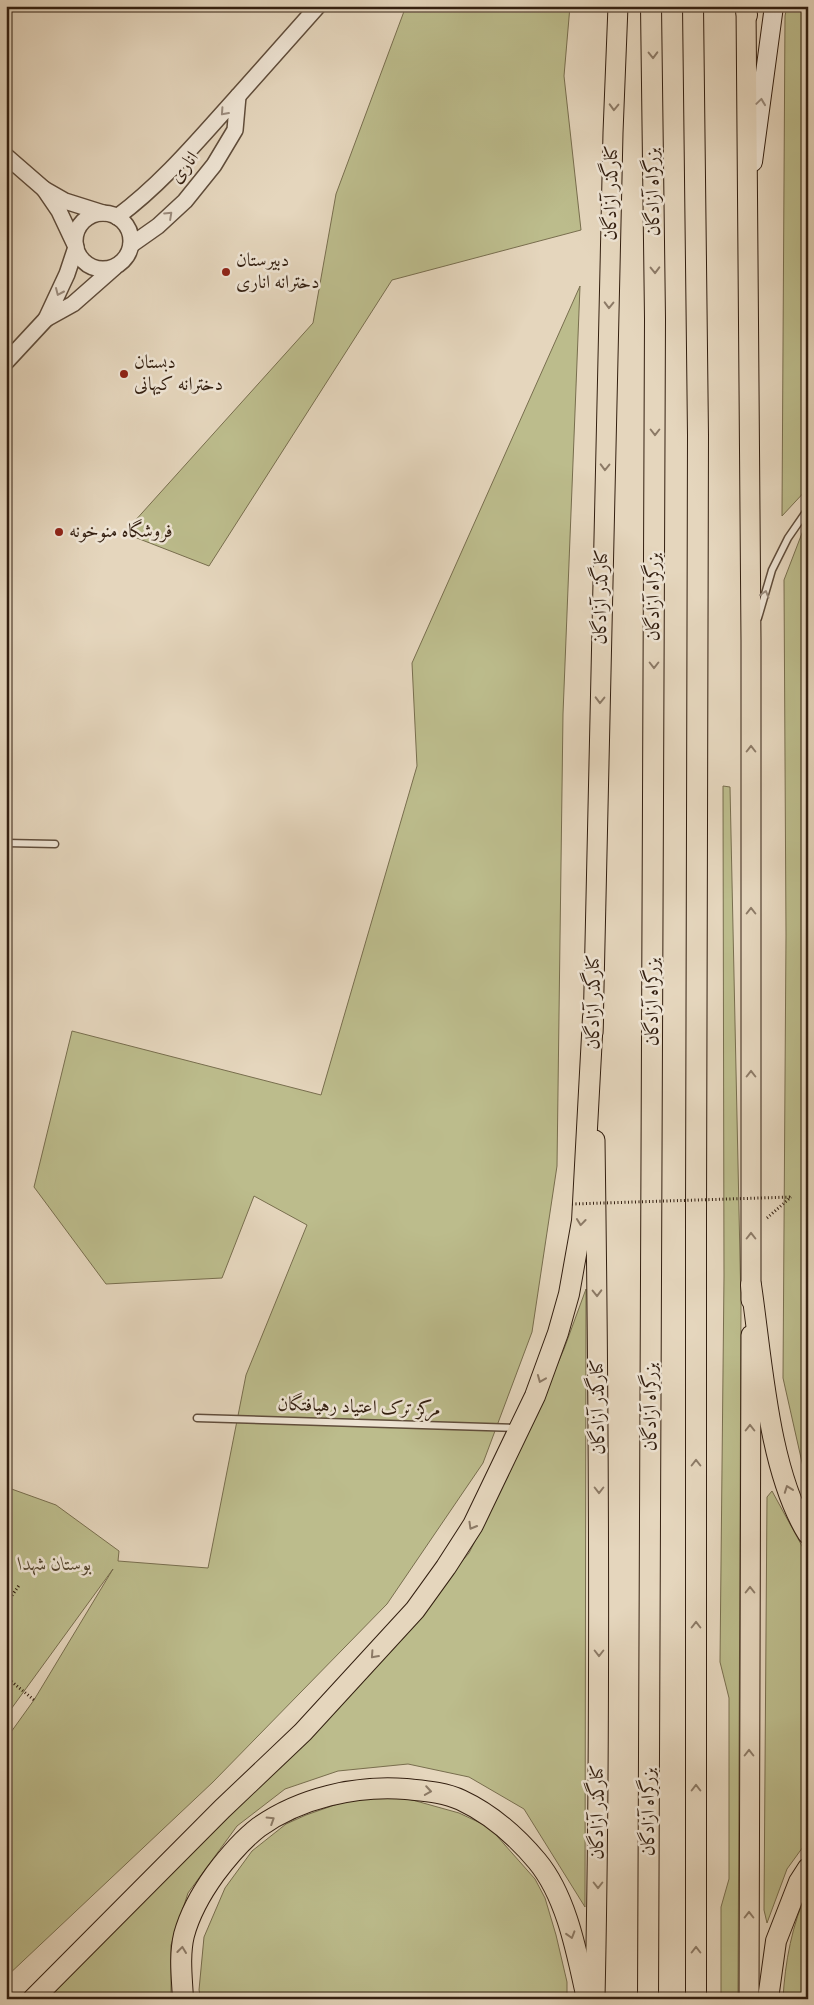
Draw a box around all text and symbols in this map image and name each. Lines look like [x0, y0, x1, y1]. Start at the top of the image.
one-way arrow [648, 52, 658, 59]
one-way arrow [756, 98, 766, 106]
one-way arrow [609, 104, 620, 112]
one-way arrow [221, 106, 230, 115]
street label: کنارگذر آزادگان [596, 145, 626, 241]
street label: اناری [164, 146, 206, 190]
street label: بزرگراه آزادگان [639, 147, 668, 236]
one-way arrow [164, 212, 173, 221]
place label: دبیرستان دخترانه اناری [236, 248, 320, 297]
marker: دبیرستان دخترانه اناری [220, 266, 232, 278]
one-way arrow [649, 266, 660, 274]
one-way arrow [54, 287, 65, 296]
one-way arrow [604, 301, 615, 309]
place label: دبستان دخترانه کیهانی [134, 350, 223, 399]
marker: دبستان دخترانه کیهانی [118, 368, 130, 380]
one-way arrow [650, 429, 660, 437]
one-way arrow [600, 464, 611, 472]
place label: فروشگاه منوخونه [69, 518, 173, 546]
marker: فروشگاه منوخونه [53, 526, 65, 538]
street label: کنارگذر آزادگان [586, 549, 616, 645]
street label: بزرگراه آزادگان [640, 552, 668, 641]
one-way arrow [759, 590, 769, 599]
one-way arrow [649, 662, 659, 669]
one-way arrow [595, 696, 605, 704]
one-way arrow [746, 745, 756, 752]
one-way arrow [746, 907, 756, 915]
street label: کنارگذر آزادگان [579, 954, 608, 1050]
street label: بزرگراه آزادگان [639, 957, 667, 1046]
one-way arrow [746, 1070, 756, 1078]
one-way arrow [576, 1219, 587, 1227]
one-way arrow [746, 1232, 756, 1240]
one-way arrow [592, 1290, 602, 1297]
street label: کنارگذر آزادگان [583, 1359, 613, 1455]
street label: بزرگراه آزادگان [637, 1362, 665, 1451]
one-way arrow [537, 1375, 547, 1383]
street label: مرکز ترک اعتیاد رهیافتگان [277, 1391, 441, 1424]
one-way arrow [745, 1423, 755, 1431]
one-way arrow [691, 1458, 701, 1466]
one-way arrow [784, 1485, 794, 1494]
one-way arrow [594, 1487, 604, 1495]
one-way arrow [469, 1521, 479, 1530]
park label: بوستان شهدا [17, 1552, 92, 1579]
one-way arrow [745, 1586, 755, 1594]
one-way arrow [691, 1621, 701, 1628]
one-way arrow [371, 1650, 380, 1659]
one-way arrow [594, 1650, 604, 1657]
one-way arrow [744, 1748, 754, 1756]
street label: کنارگذر آزادگان [583, 1764, 612, 1860]
street label: بزرگراه آزادگان [635, 1767, 663, 1856]
one-way arrow [691, 1783, 701, 1791]
one-way arrow [423, 1786, 432, 1796]
one-way arrow [266, 1816, 275, 1826]
one-way arrow [592, 1881, 603, 1889]
one-way arrow [744, 1911, 754, 1918]
one-way arrow [566, 1930, 576, 1938]
one-way arrow [176, 1946, 187, 1954]
one-way arrow [691, 1946, 701, 1954]

